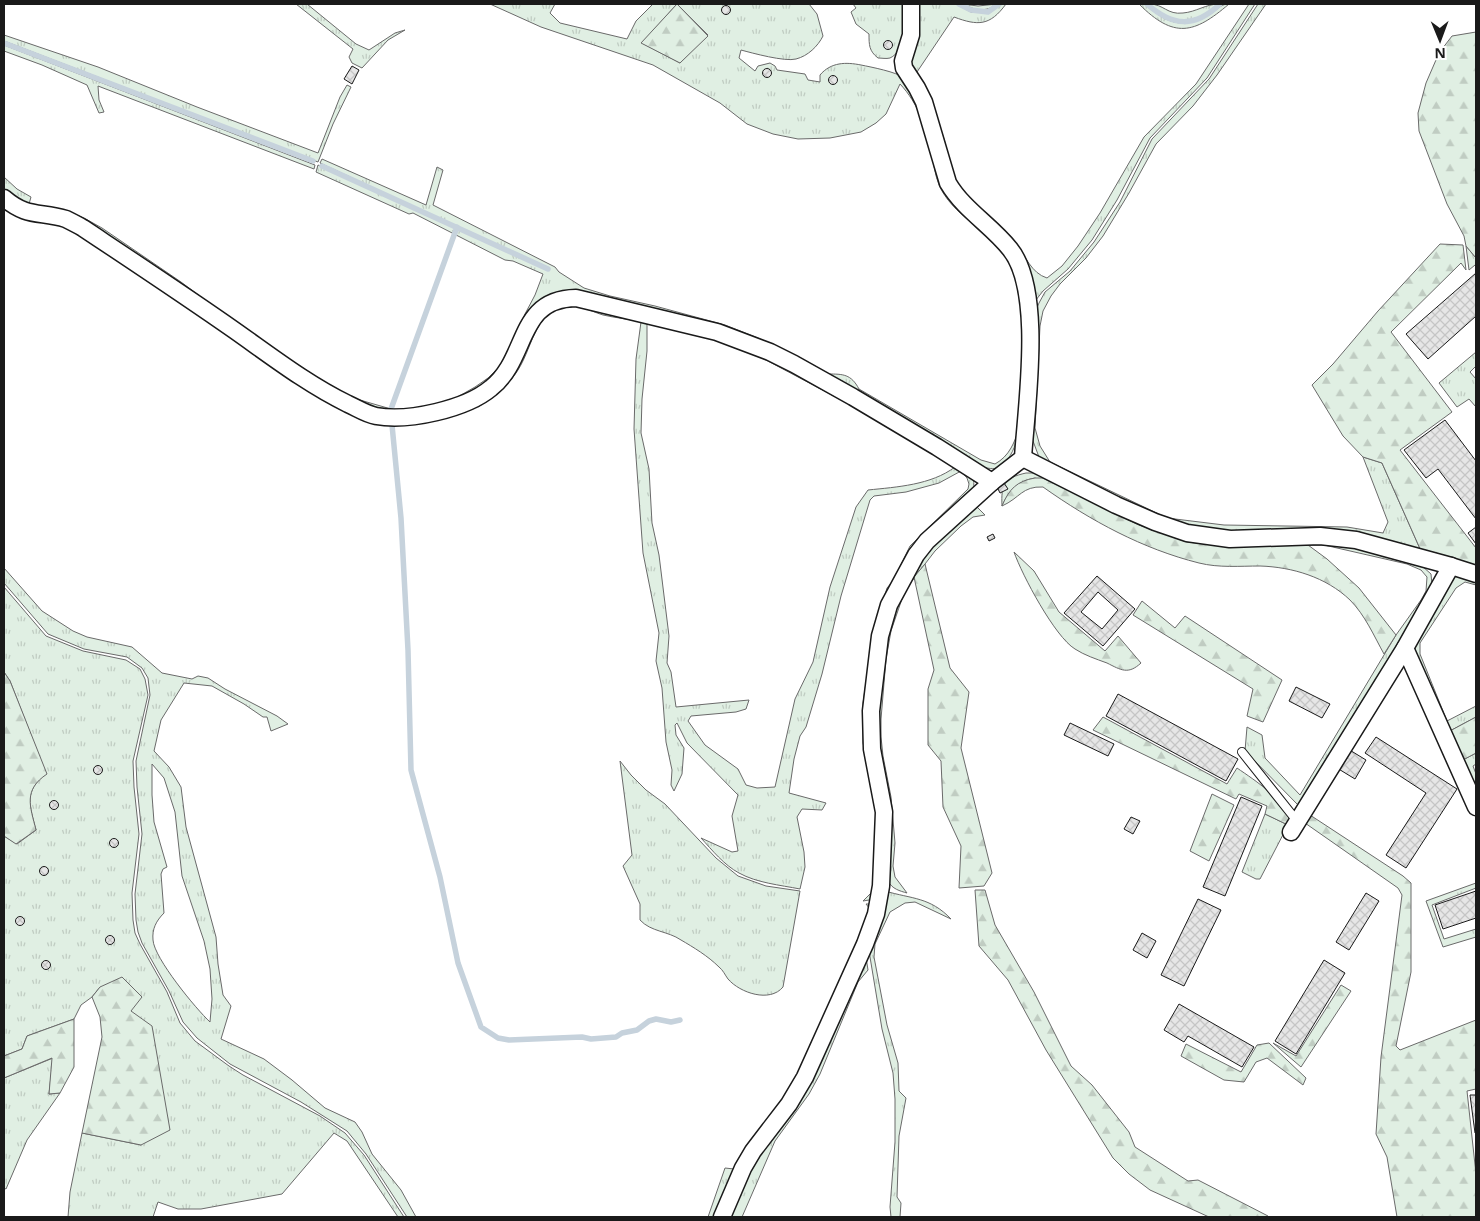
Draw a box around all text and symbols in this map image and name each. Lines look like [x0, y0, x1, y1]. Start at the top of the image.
north arrow [1415, 15, 1465, 65]
text: N [1434, 44, 1446, 63]

